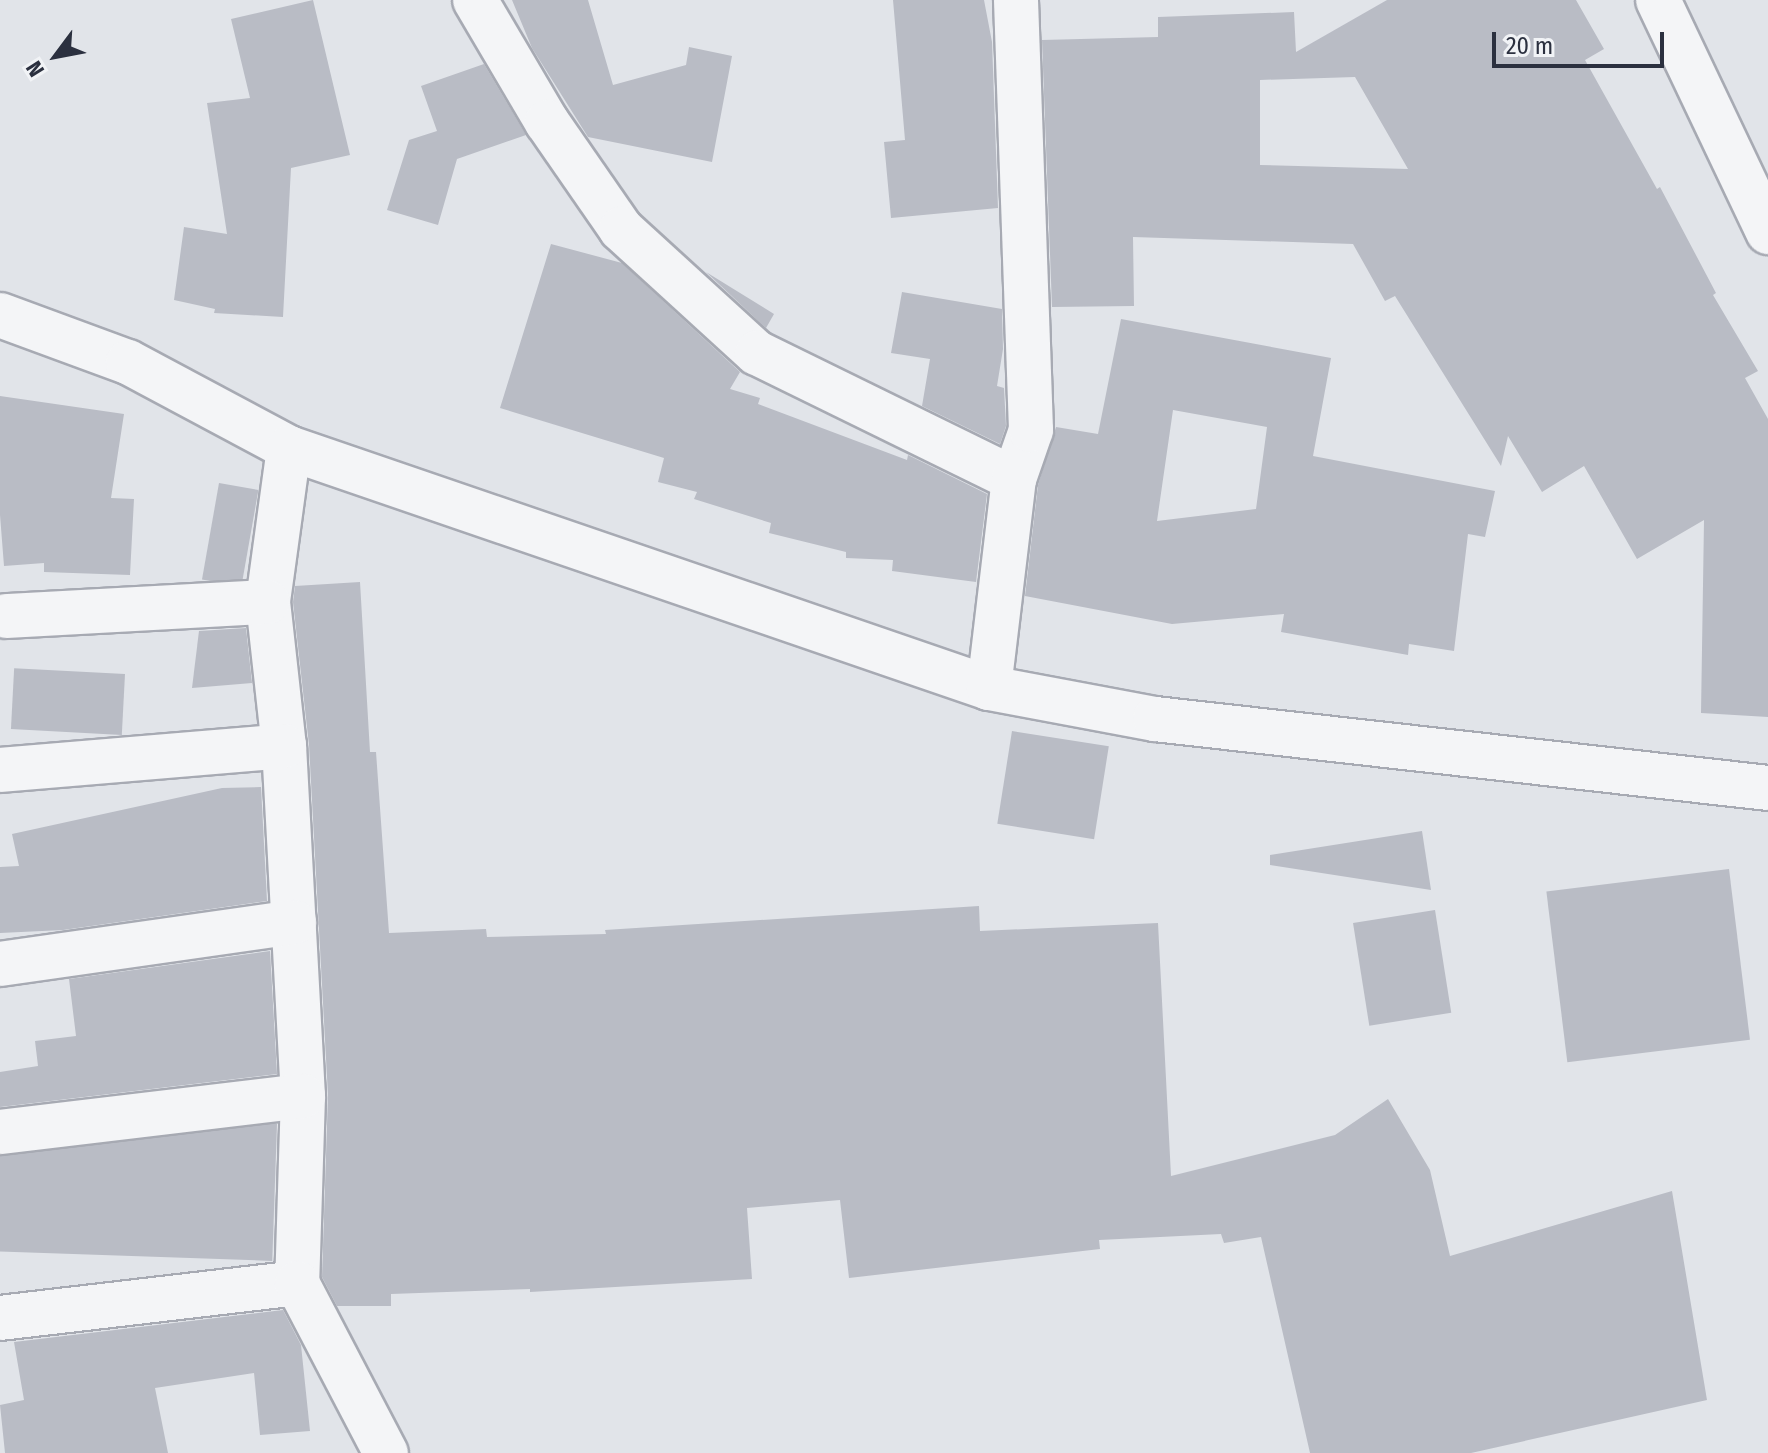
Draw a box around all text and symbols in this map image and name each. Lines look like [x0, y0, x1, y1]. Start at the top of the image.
north arrow [16, 16, 96, 96]
scale bar [1496, 16, 1668, 66]
text: 20 m [1506, 32, 1553, 60]
text: N [20, 56, 50, 82]

